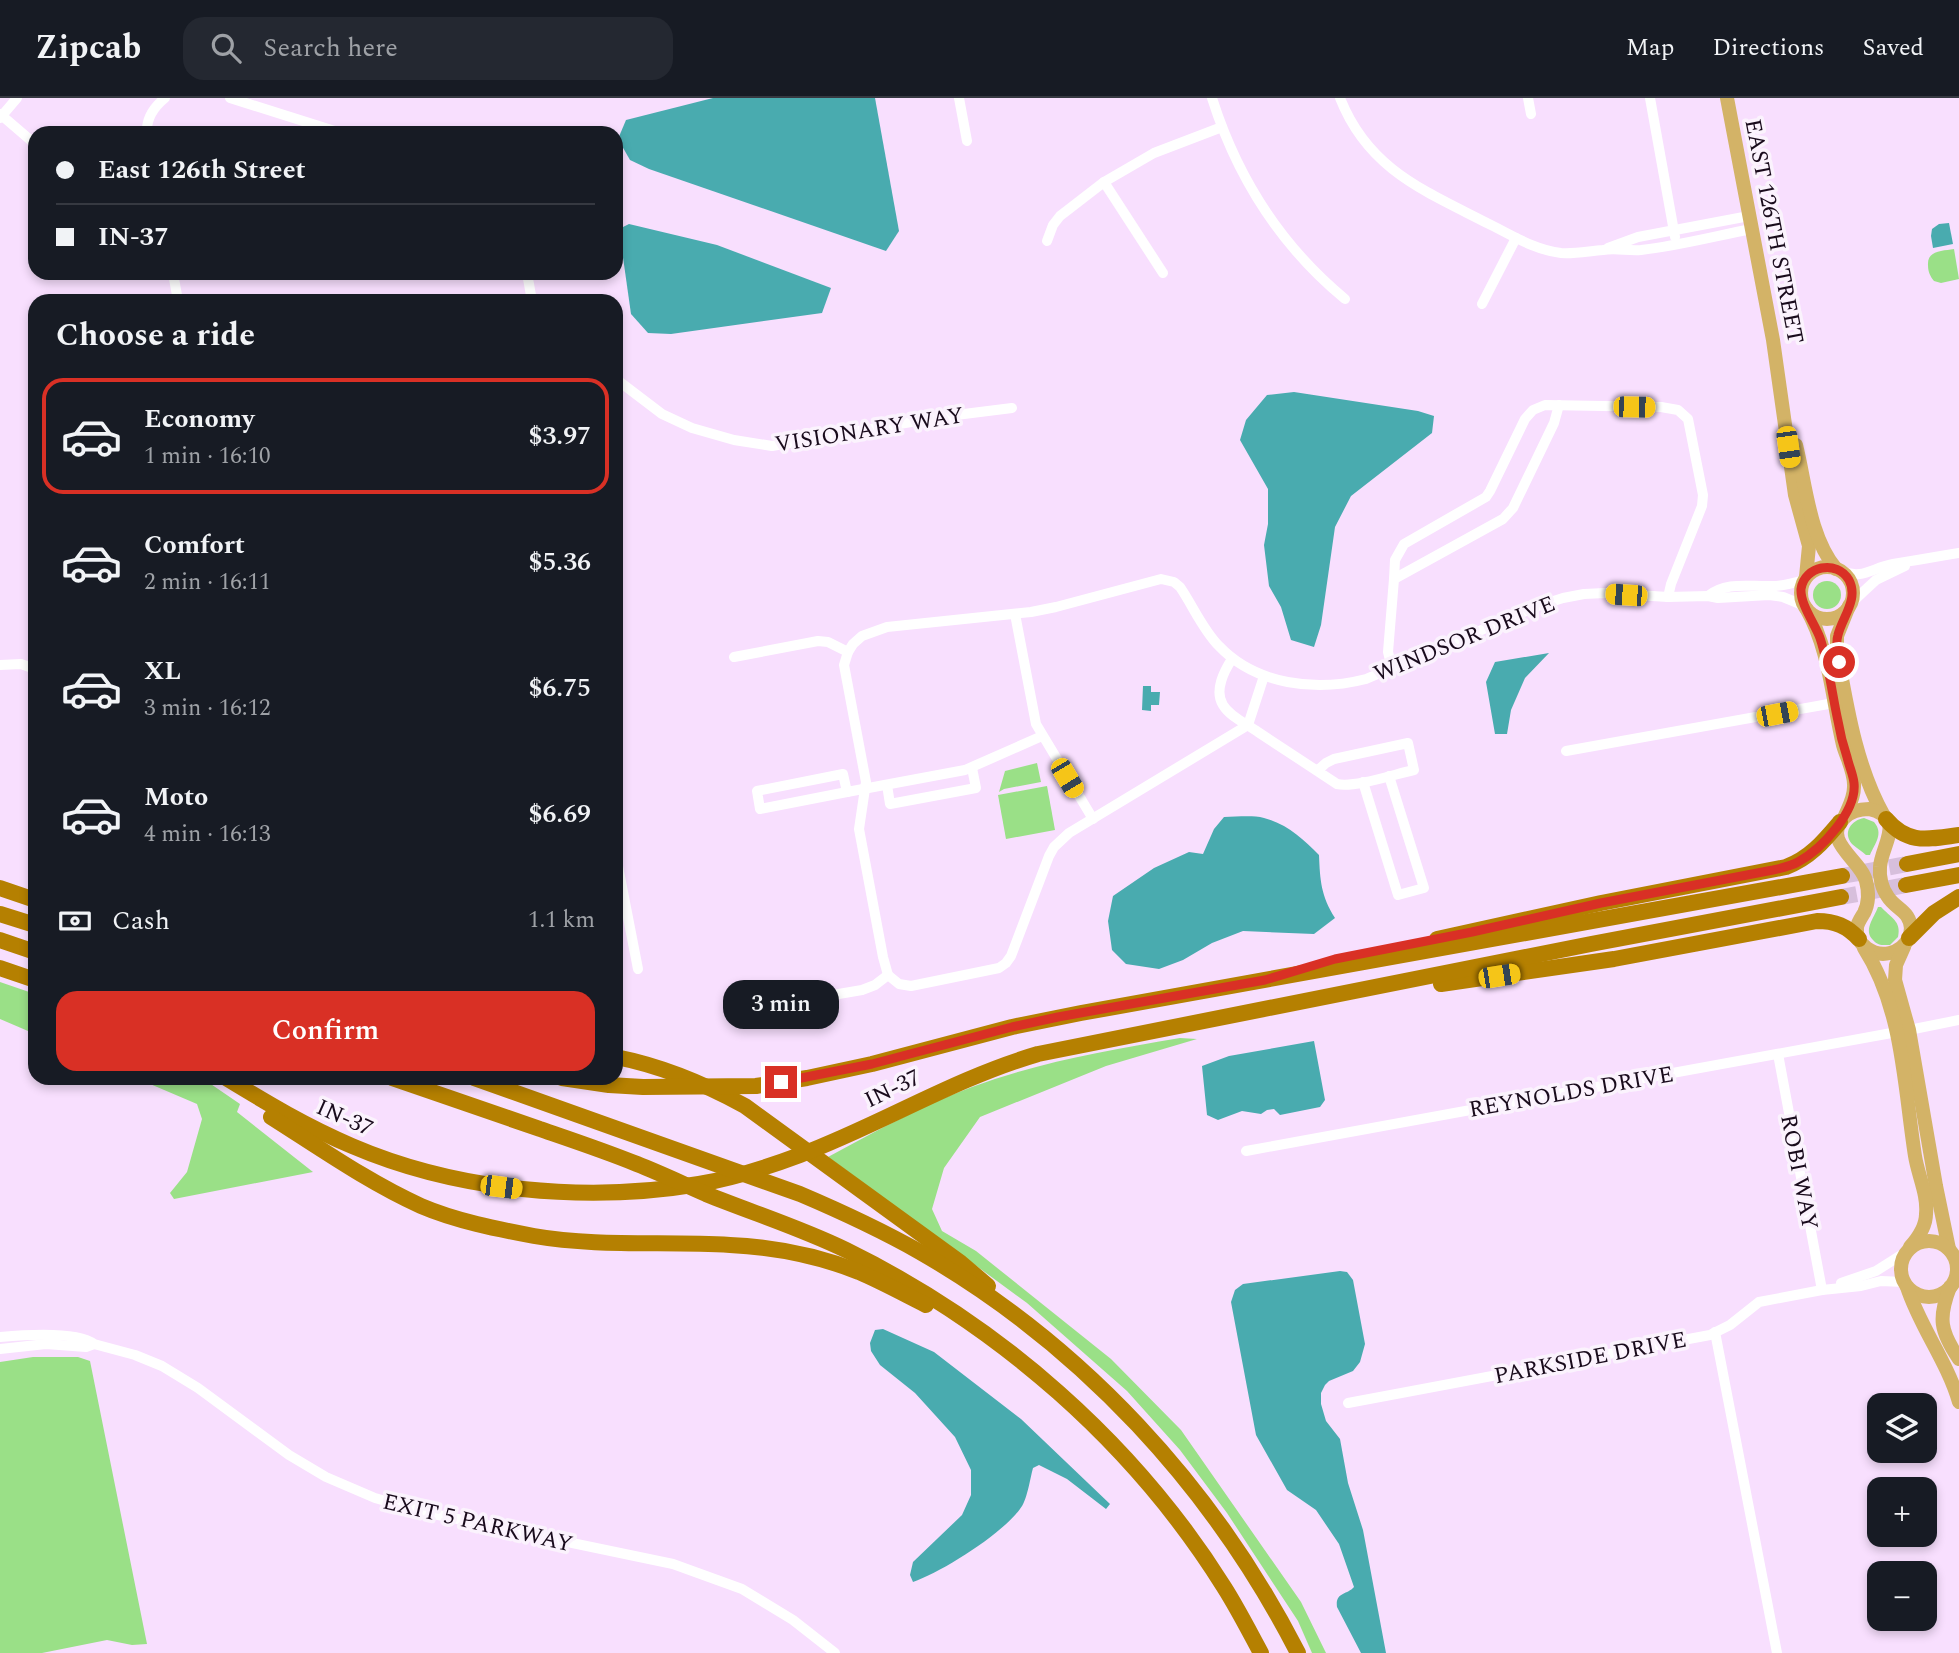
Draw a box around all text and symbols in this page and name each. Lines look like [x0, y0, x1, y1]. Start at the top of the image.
search box [183, 17, 673, 80]
text: Zipcab [35, 23, 141, 73]
text: Search here [263, 28, 398, 68]
icon: search [207, 29, 245, 67]
text: Map [1626, 30, 1674, 66]
text: Directions [1712, 30, 1824, 66]
text: Saved [1862, 30, 1924, 66]
street label: EAST 126TH STREET [1735, 116, 1813, 347]
text: East 126th Street [98, 150, 306, 190]
text: IN-37 [98, 217, 169, 257]
text: Choose a ride [56, 311, 255, 360]
car [1613, 396, 1656, 418]
street label: VISIONARY WAY [772, 398, 966, 463]
text: Economy [144, 399, 254, 439]
icon: car [60, 405, 123, 468]
text: $3.97 [528, 416, 591, 456]
car [1775, 425, 1802, 469]
text: 1 min · 16:10 [144, 439, 271, 474]
text: Comfort [144, 525, 245, 565]
icon: car [60, 531, 123, 594]
text: $5.36 [528, 542, 591, 582]
text: 2 min · 16:11 [144, 565, 271, 600]
car [1605, 583, 1648, 607]
street label: WINDSOR DRIVE [1368, 587, 1561, 692]
route start [1823, 646, 1855, 678]
text: XL [144, 651, 181, 691]
icon: car [60, 657, 123, 720]
text: $6.75 [528, 668, 591, 708]
text: 3 min · 16:12 [144, 691, 271, 726]
car [1755, 700, 1800, 728]
car [1048, 755, 1087, 801]
text: Moto [144, 777, 208, 817]
icon: car [60, 783, 123, 846]
text: $6.69 [528, 794, 591, 834]
text: 4 min · 16:13 [144, 817, 271, 852]
text: Cash [112, 901, 170, 941]
icon: cash [56, 902, 94, 940]
text: 1.1 km [528, 903, 595, 938]
car [1477, 962, 1522, 990]
callout: 3 min [723, 981, 839, 1030]
text: 3 min [751, 987, 811, 1022]
button: Confirm [56, 991, 595, 1071]
street label: REYNOLDS DRIVE [1466, 1057, 1676, 1128]
street label: IN-37 [858, 1061, 927, 1118]
route end [765, 1066, 797, 1098]
street label: IN-37 [310, 1090, 378, 1146]
street label: ROBI WAY [1770, 1111, 1827, 1233]
car [479, 1174, 524, 1200]
street label: PARKSIDE DRIVE [1491, 1323, 1690, 1394]
map controls [1867, 1393, 1937, 1631]
button: layers [1867, 1393, 1937, 1463]
button: + [1867, 1477, 1937, 1547]
street label: EXIT 5 PARKWAY [379, 1485, 576, 1562]
button: − [1867, 1561, 1937, 1631]

